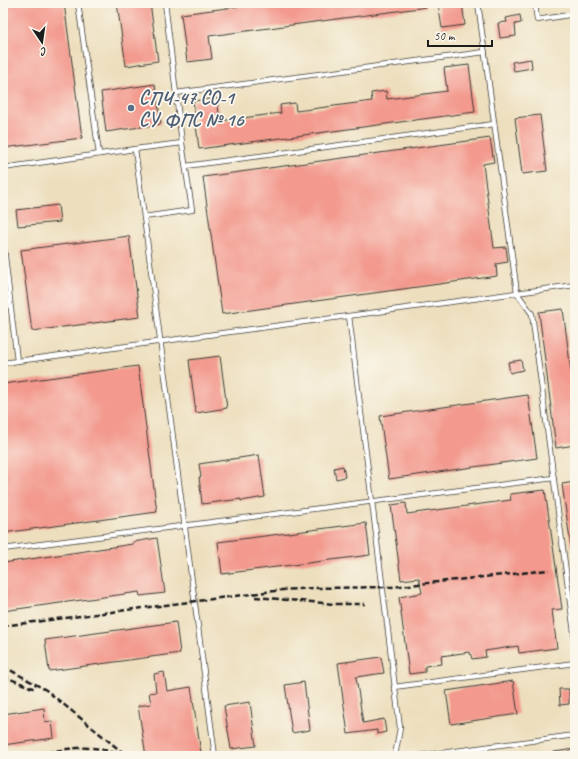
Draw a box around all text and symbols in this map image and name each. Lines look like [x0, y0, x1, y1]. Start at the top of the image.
north arrow [22, 22, 62, 62]
scale bar [428, 22, 492, 48]
text: 50 m [434, 28, 456, 44]
text: С [38, 44, 48, 60]
place label: СПЧ-47 СО-1 СУ ФПС № 16 [139, 86, 245, 132]
marker: СПЧ-47 СО-1 СУ ФПС № 16 [126, 103, 136, 113]

